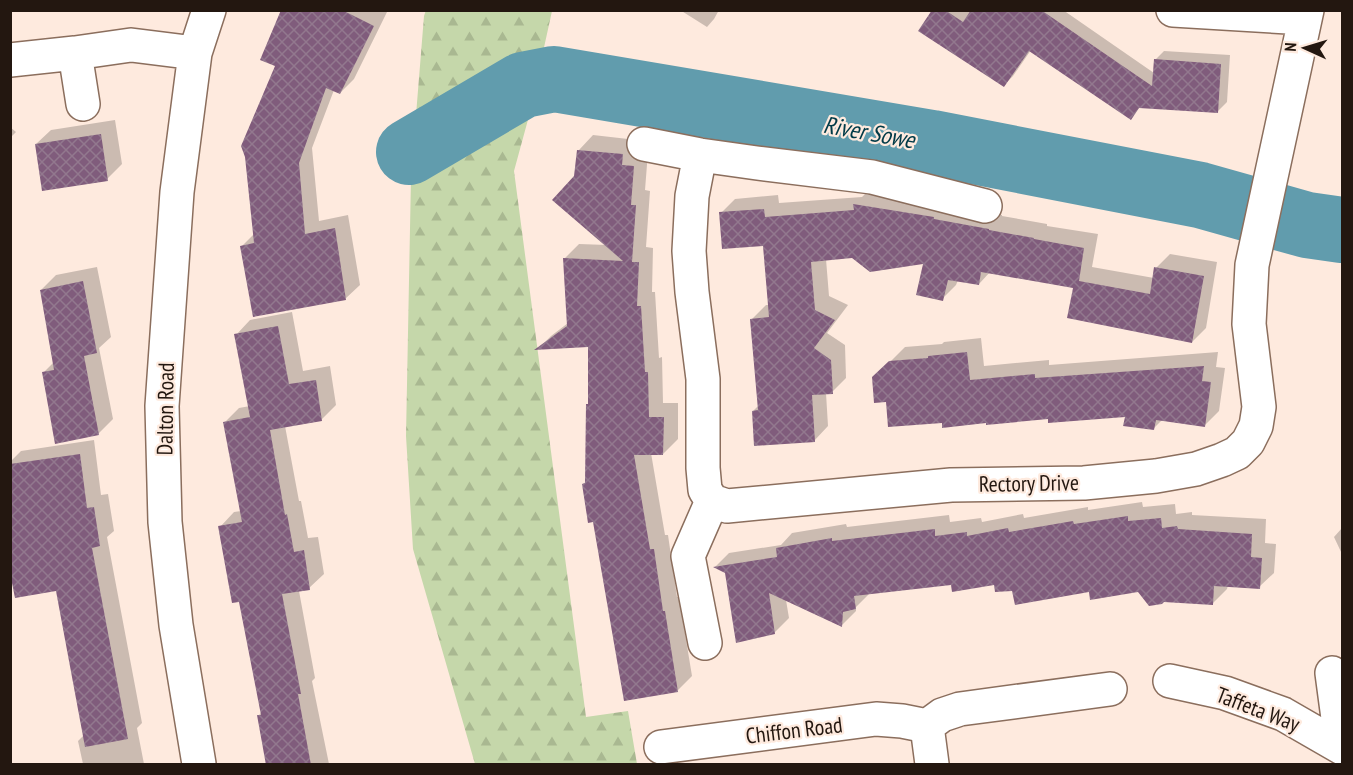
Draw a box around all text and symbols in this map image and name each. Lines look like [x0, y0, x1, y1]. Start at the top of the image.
north arrow [1275, 18, 1335, 78]
text: N [1280, 42, 1300, 52]
water label: River Sowe [821, 109, 919, 156]
street label: Dalton Road [150, 362, 180, 456]
street label: Rectory Drive [979, 468, 1079, 498]
street label: Taffeta Way [1212, 680, 1304, 738]
street label: Chiffon Road [744, 710, 844, 750]

